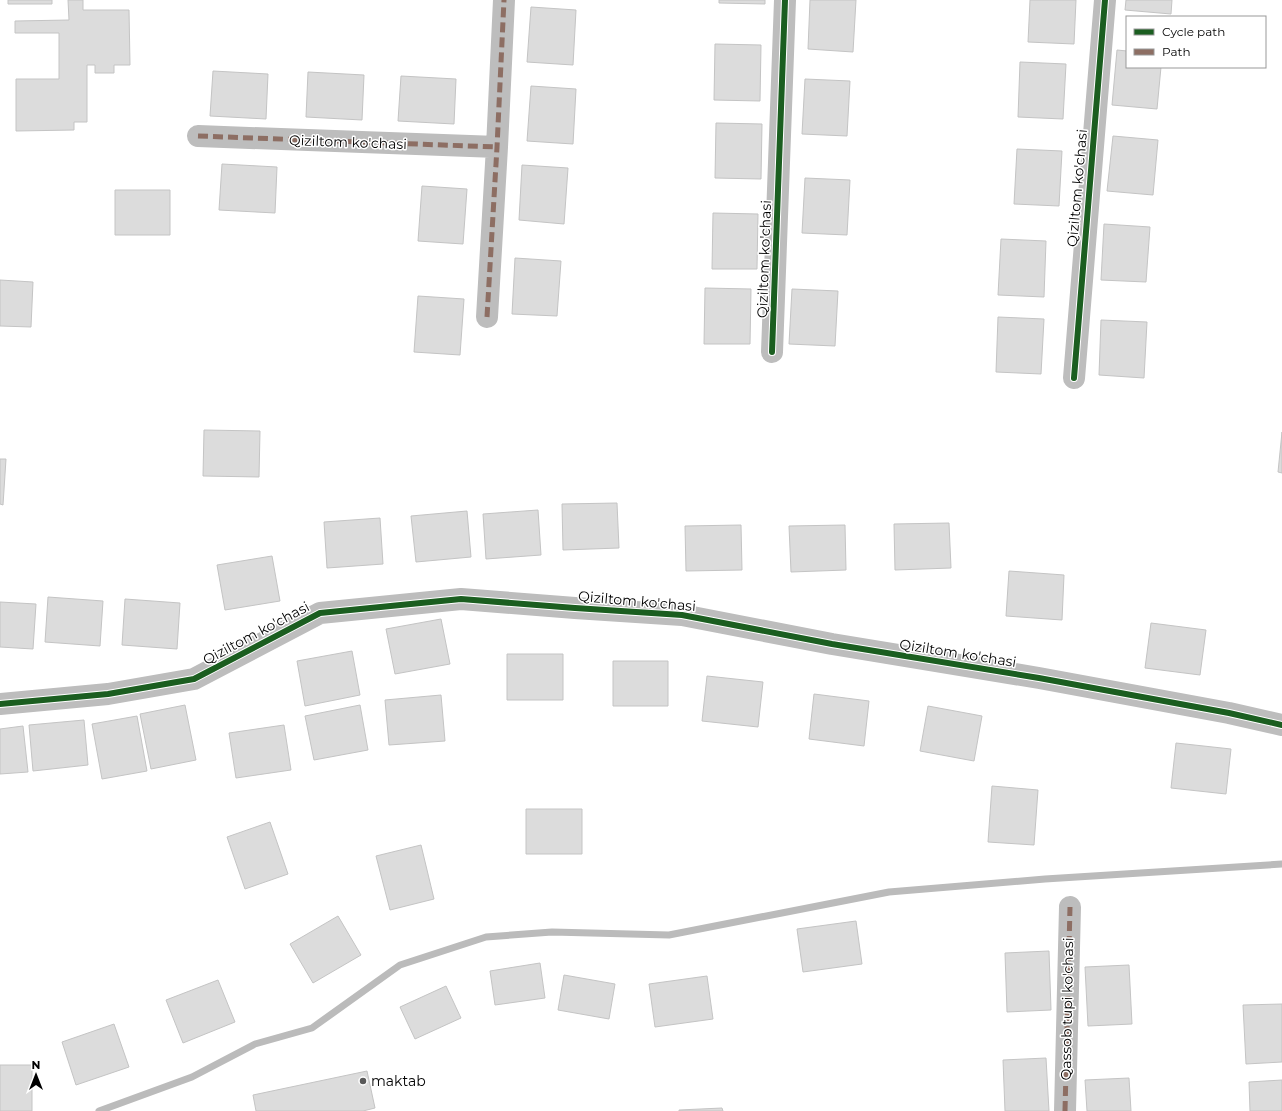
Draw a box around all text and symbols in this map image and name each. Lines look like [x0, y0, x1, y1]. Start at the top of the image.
legend [1126, 16, 1266, 68]
text: Cycle path [1162, 24, 1225, 39]
text: Path [1162, 44, 1191, 59]
street label: Qiziltom ko'chasi [1063, 128, 1091, 248]
street label: Qiziltom ko'chasi [289, 131, 407, 153]
street label: Qiziltom ko'chasi [753, 200, 775, 318]
street label: Qiziltom ko'chasi [577, 587, 697, 615]
street label: Qiziltom ko'chasi [200, 597, 312, 669]
street label: Qiziltom ko'chasi [898, 635, 1018, 671]
street label: Qassob tupi ko'chasi [1057, 937, 1077, 1081]
north arrow [16, 1055, 56, 1095]
text: N [32, 1058, 40, 1072]
place label: maktab [371, 1072, 426, 1090]
marker: maktab [358, 1076, 368, 1086]

